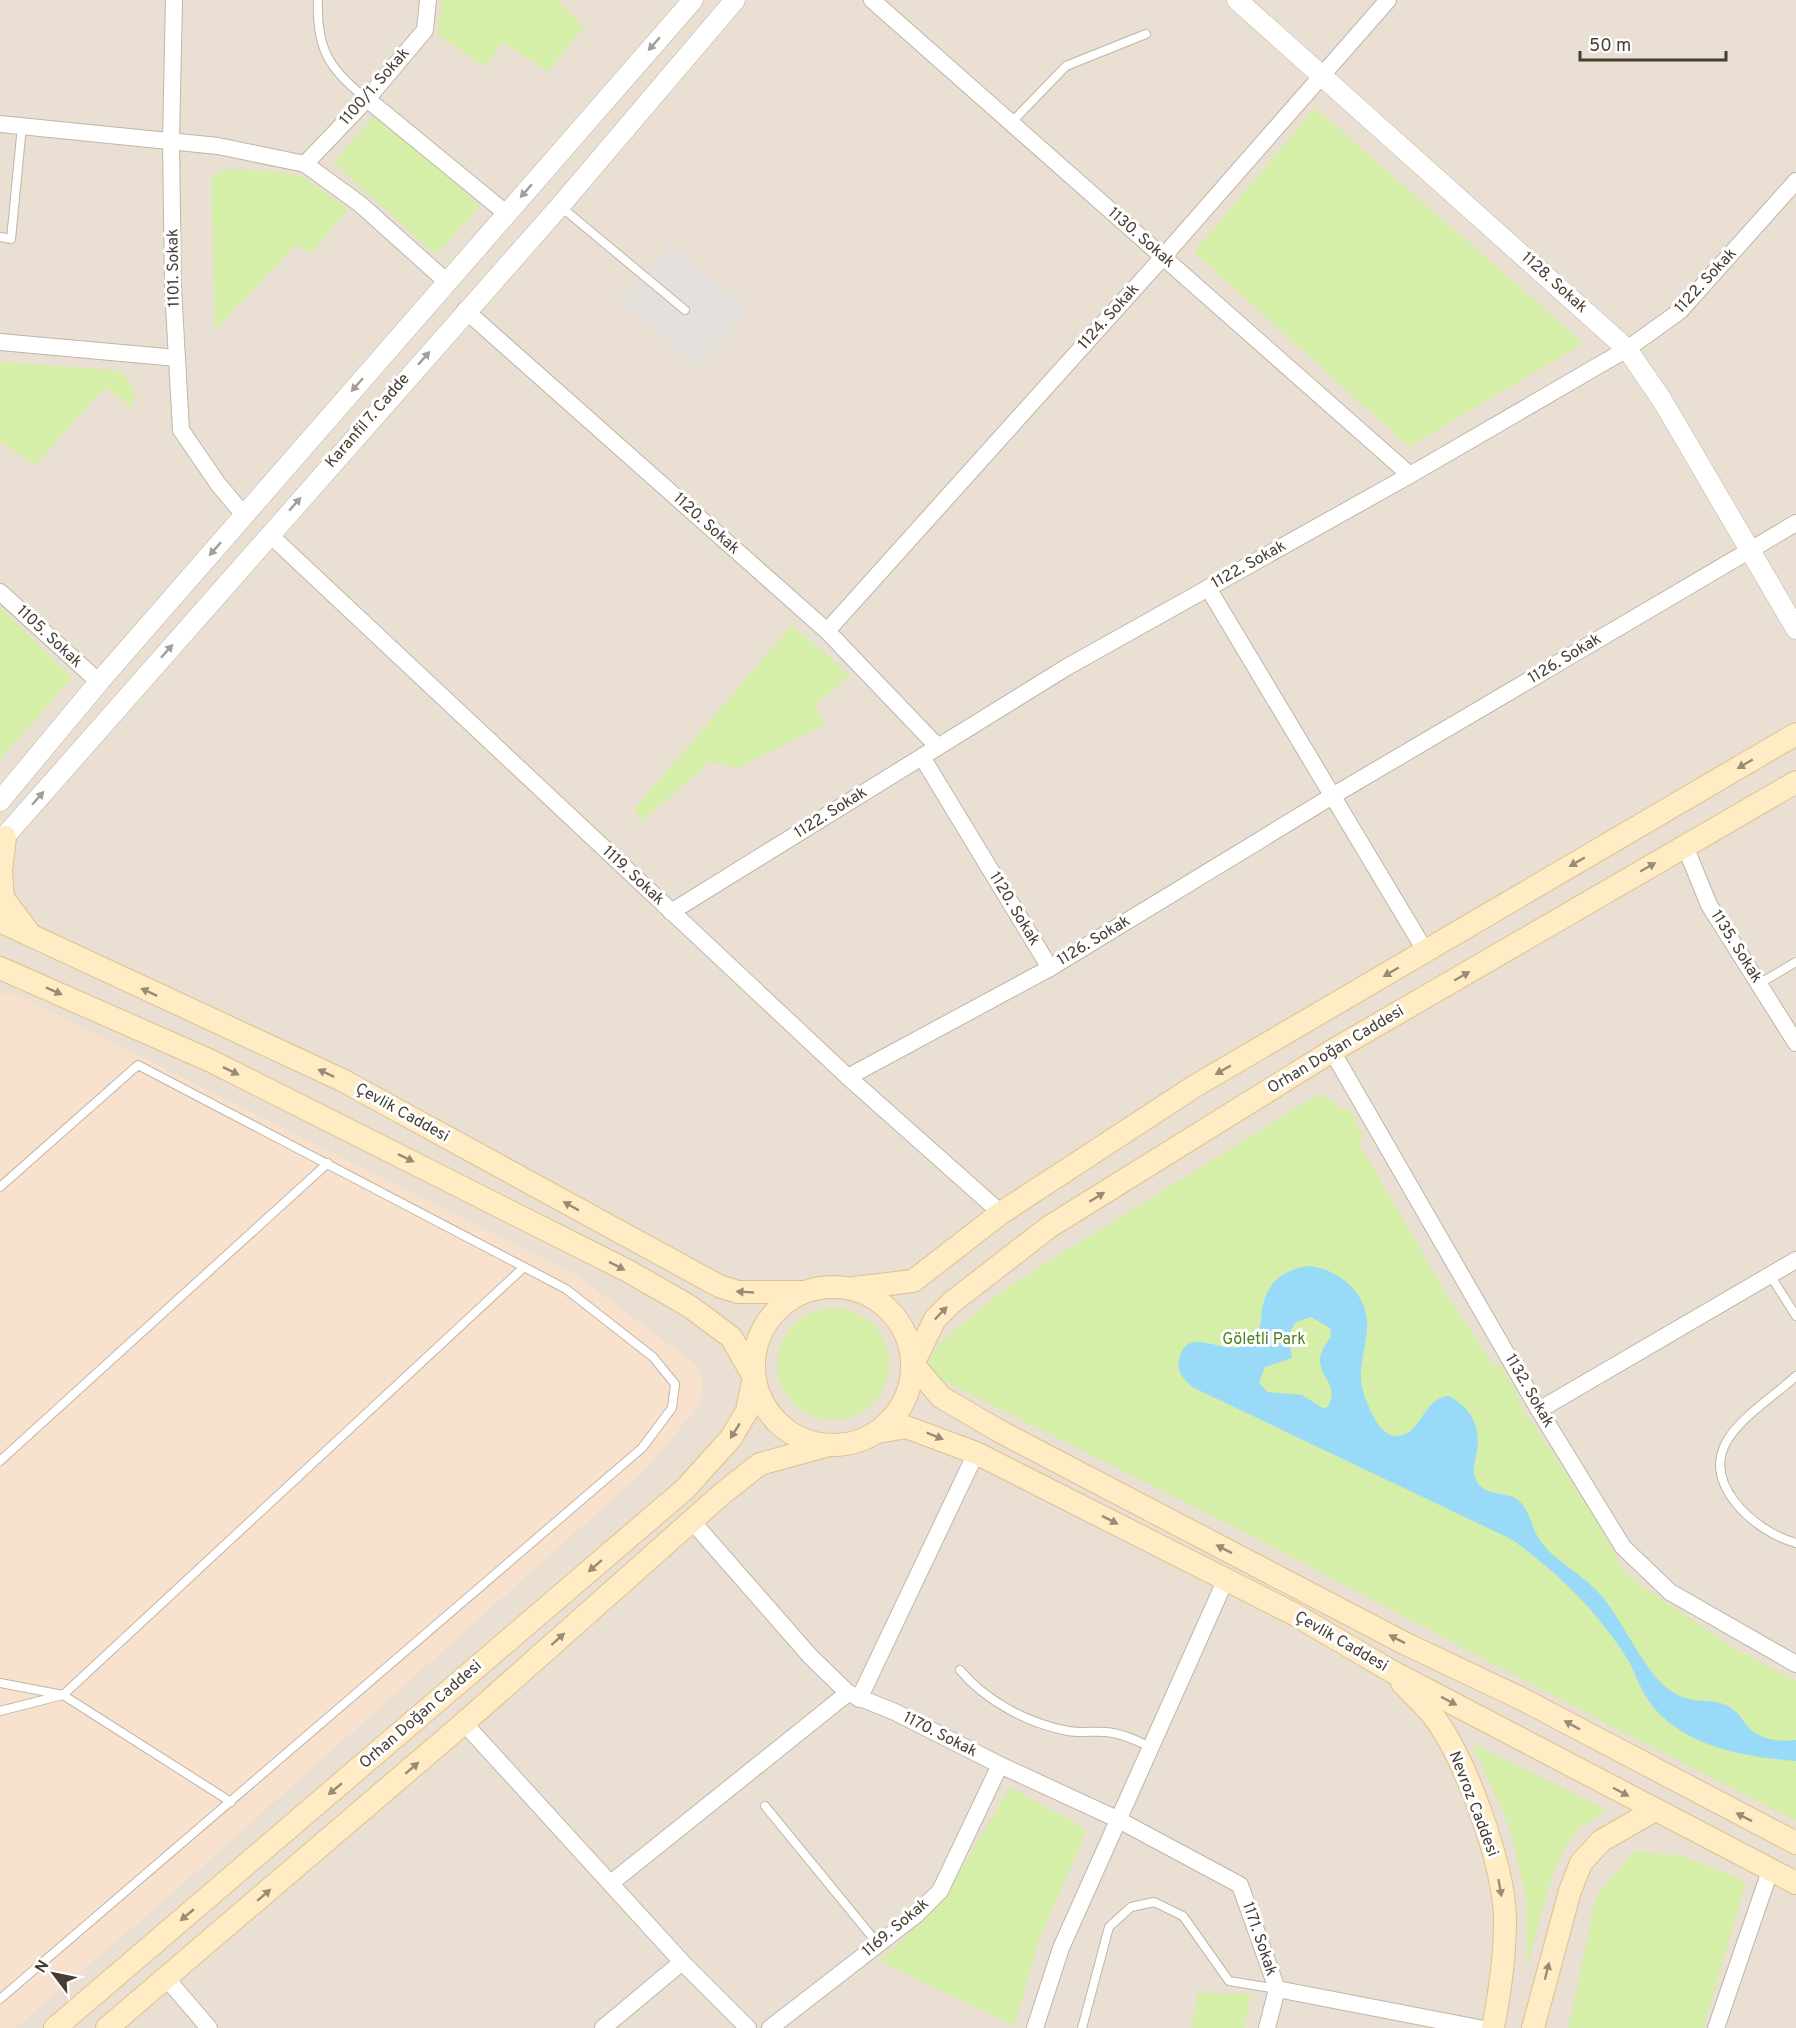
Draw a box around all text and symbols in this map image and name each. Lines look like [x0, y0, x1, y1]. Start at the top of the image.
scale bar [1580, 24, 1726, 62]
text: 50 m [1589, 35, 1631, 58]
one-way arrow [648, 36, 661, 51]
street label: 1100/1. Sokak [336, 44, 414, 130]
one-way arrow [520, 183, 533, 198]
street label: 1130. Sokak [1103, 203, 1179, 273]
street label: 1101. Sokak [163, 228, 185, 308]
street label: 1122. Sokak [1671, 244, 1741, 318]
street label: 1128. Sokak [1517, 248, 1591, 318]
street label: 1124. Sokak [1074, 280, 1144, 354]
one-way arrow [417, 350, 430, 365]
street label: Karanfil 7. Cadde [321, 370, 415, 472]
one-way arrow [350, 377, 363, 393]
street label: 1120. Sokak [669, 489, 743, 559]
one-way arrow [288, 497, 301, 512]
street label: 1122. Sokak [1208, 536, 1290, 594]
one-way arrow [209, 541, 222, 556]
street label: 1105. Sokak [12, 601, 86, 673]
street label: 1126. Sokak [1525, 629, 1605, 689]
one-way arrow [160, 643, 173, 659]
one-way arrow [1737, 758, 1754, 768]
street label: 1122. Sokak [791, 783, 871, 843]
one-way arrow [32, 790, 45, 806]
street label: 1119. Sokak [598, 842, 668, 910]
one-way arrow [1568, 857, 1585, 867]
one-way arrow [1640, 862, 1656, 873]
street label: 1120. Sokak [984, 868, 1044, 950]
street label: 1135. Sokak [1706, 907, 1766, 987]
street label: 1126. Sokak [1054, 911, 1134, 971]
one-way arrow [1382, 967, 1399, 977]
one-way arrow [1454, 971, 1471, 981]
one-way arrow [45, 986, 62, 995]
one-way arrow [140, 987, 157, 996]
street label: Orhan Doğan Caddesi [1264, 1001, 1408, 1099]
one-way arrow [1214, 1065, 1231, 1075]
one-way arrow [223, 1067, 240, 1076]
one-way arrow [316, 1068, 334, 1078]
street label: Çevlik Caddesi [351, 1079, 453, 1147]
one-way arrow [398, 1153, 415, 1163]
one-way arrow [1089, 1191, 1105, 1202]
one-way arrow [562, 1201, 579, 1211]
one-way arrow [609, 1261, 626, 1271]
one-way arrow [735, 1287, 754, 1296]
one-way arrow [934, 1306, 948, 1320]
park label: Göletli Park [1222, 1330, 1306, 1350]
street label: 1132. Sokak [1500, 1351, 1558, 1431]
one-way arrow [729, 1423, 740, 1439]
one-way arrow [926, 1431, 944, 1441]
one-way arrow [1101, 1515, 1119, 1525]
one-way arrow [1215, 1544, 1232, 1554]
one-way arrow [588, 1559, 603, 1572]
street label: Çevlik Caddesi [1291, 1607, 1391, 1677]
one-way arrow [550, 1633, 565, 1646]
one-way arrow [1388, 1634, 1405, 1644]
street label: Orhan Doğan Caddesi [356, 1656, 486, 1774]
one-way arrow [1440, 1697, 1457, 1706]
street label: 1170. Sokak [900, 1708, 980, 1762]
one-way arrow [1563, 1720, 1580, 1730]
street label: Nevroz Caddesi [1444, 1748, 1502, 1860]
one-way arrow [404, 1762, 419, 1775]
one-way arrow [328, 1782, 343, 1795]
one-way arrow [1613, 1787, 1630, 1797]
one-way arrow [1735, 1812, 1753, 1822]
one-way arrow [1496, 1879, 1505, 1898]
one-way arrow [256, 1889, 271, 1902]
street label: 1169. Sokak [859, 1894, 933, 1962]
street label: 1171. Sokak [1237, 1899, 1281, 1979]
one-way arrow [179, 1909, 195, 1922]
north arrow [24, 1944, 84, 2004]
text: N [31, 1957, 55, 1977]
one-way arrow [1543, 1962, 1553, 1980]

